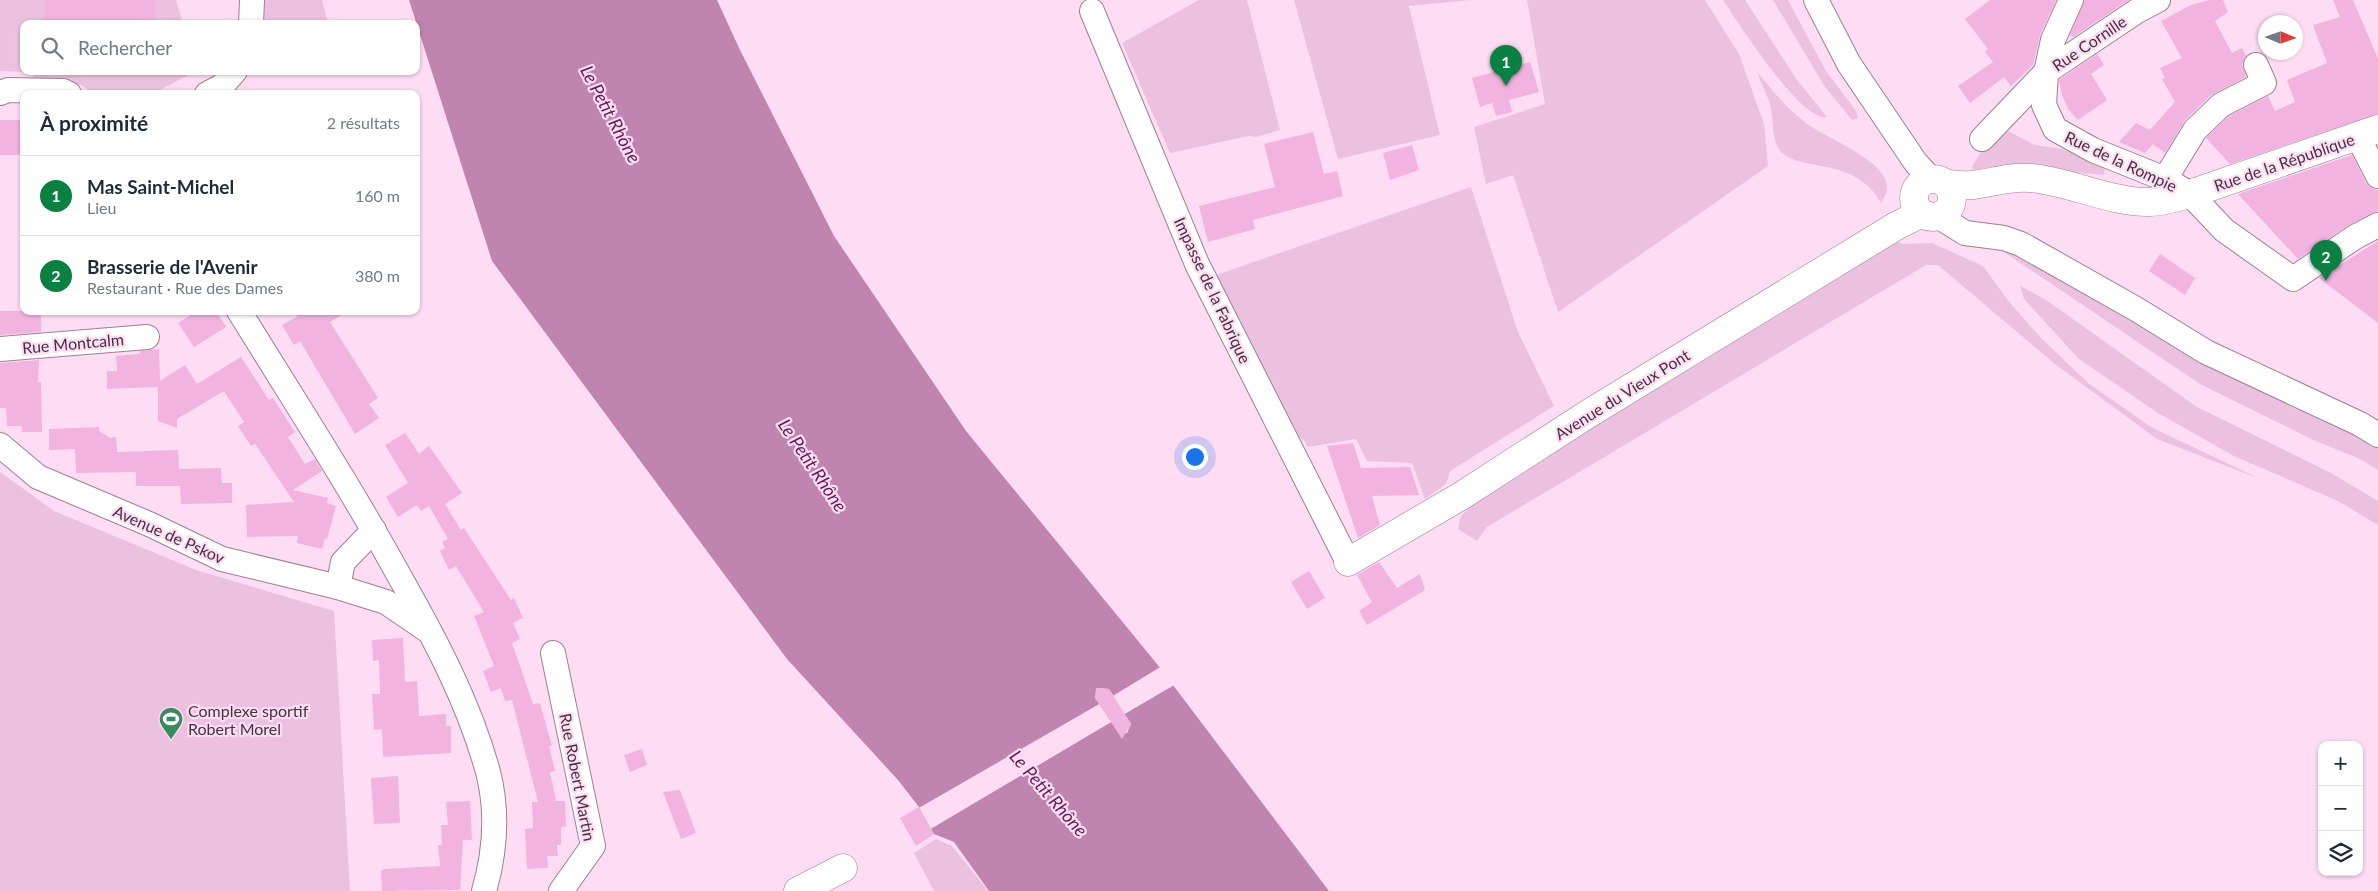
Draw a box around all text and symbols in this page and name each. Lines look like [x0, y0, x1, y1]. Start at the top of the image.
street label: Rue Cornille [2048, 11, 2130, 75]
north arrow [2258, 15, 2303, 60]
search box [20, 20, 420, 75]
icon: search [38, 34, 66, 62]
text: Rechercher [78, 36, 172, 59]
pin: 1 [1490, 45, 1522, 86]
water label: Le Petit Rhône [576, 61, 646, 167]
text: À proximité [40, 110, 148, 135]
text: 2 résultats [327, 113, 400, 132]
street label: Rue de la Rompie [2062, 127, 2180, 195]
street label: Rue de la République [2211, 129, 2357, 195]
text: Mas Saint-Michel [87, 175, 234, 198]
text: 1 [51, 186, 61, 205]
text: 160 m [355, 186, 400, 205]
text: Lieu [87, 198, 116, 217]
street label: Impasse de la Fabrique [1171, 214, 1255, 366]
pin: 2 [2310, 240, 2342, 281]
text: Brasserie de l'Avenir [87, 255, 258, 278]
text: 2 [51, 266, 61, 285]
text: 380 m [355, 266, 400, 285]
text: Restaurant · Rue des Dames [87, 278, 283, 297]
street label: Rue Montcalm [21, 329, 125, 357]
street label: Avenue du Vieux Pont [1551, 345, 1693, 443]
water label: Le Petit Rhône [774, 414, 852, 516]
your location [1182, 444, 1208, 470]
street label: Avenue de Pskov [110, 501, 228, 567]
place label: Complexe sportif Robert Morel [188, 701, 309, 738]
sports icon: Complexe sportif Robert Morel [158, 706, 184, 740]
street label: Rue Robert Martin [556, 711, 600, 843]
map controls [2318, 741, 2363, 876]
button: + [2318, 741, 2363, 786]
water label: Le Petit Rhône [1006, 745, 1092, 841]
button: − [2318, 786, 2363, 831]
button: layers [2318, 831, 2363, 876]

